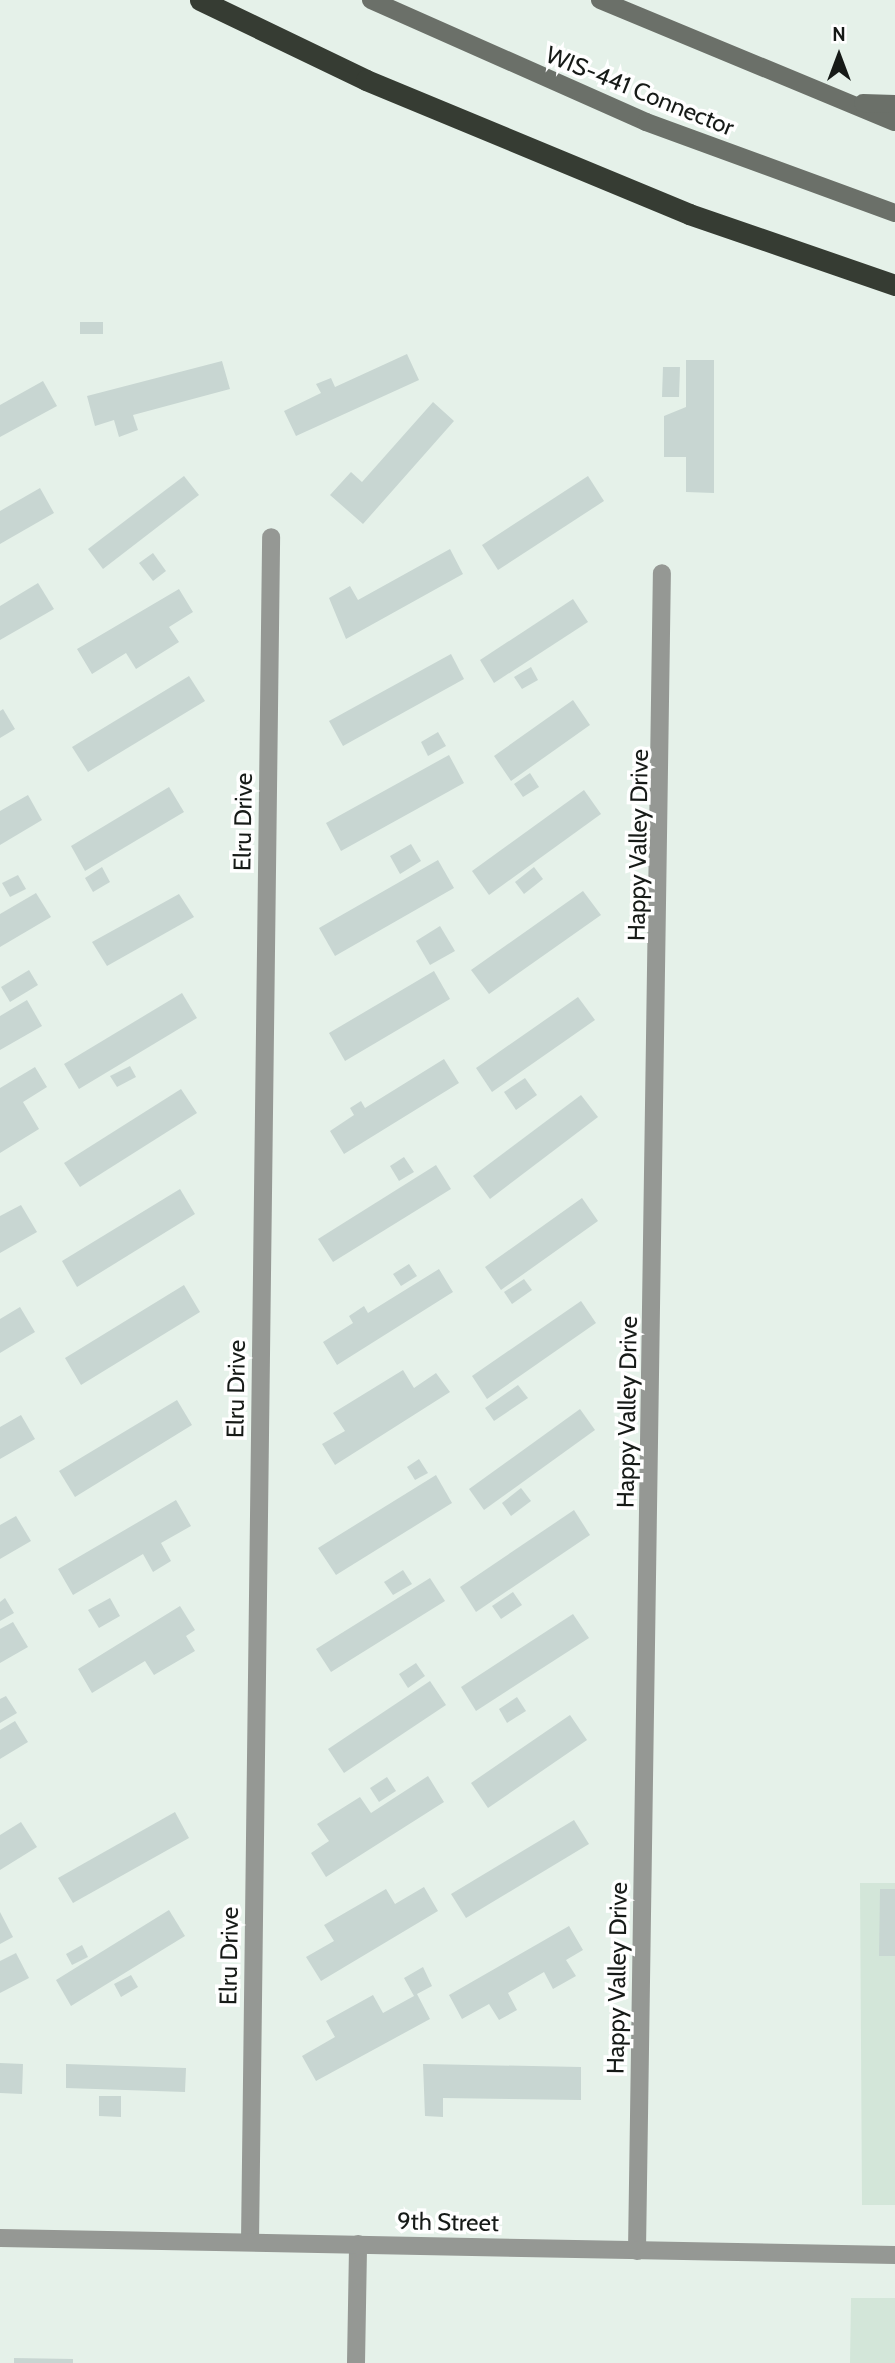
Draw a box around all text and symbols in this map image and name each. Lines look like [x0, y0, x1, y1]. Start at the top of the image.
north arrow [804, 21, 874, 91]
text: N [832, 23, 846, 46]
street label: WIS-441 Connector [542, 40, 738, 142]
street label: Happy Valley Drive [622, 749, 654, 941]
street label: Elru Drive [228, 773, 258, 871]
street label: Happy Valley Drive [611, 1316, 643, 1508]
street label: Elru Drive [221, 1340, 251, 1438]
street label: Happy Valley Drive [601, 1882, 633, 2074]
street label: Elru Drive [214, 1907, 244, 2005]
street label: 9th Street [397, 2207, 499, 2237]

